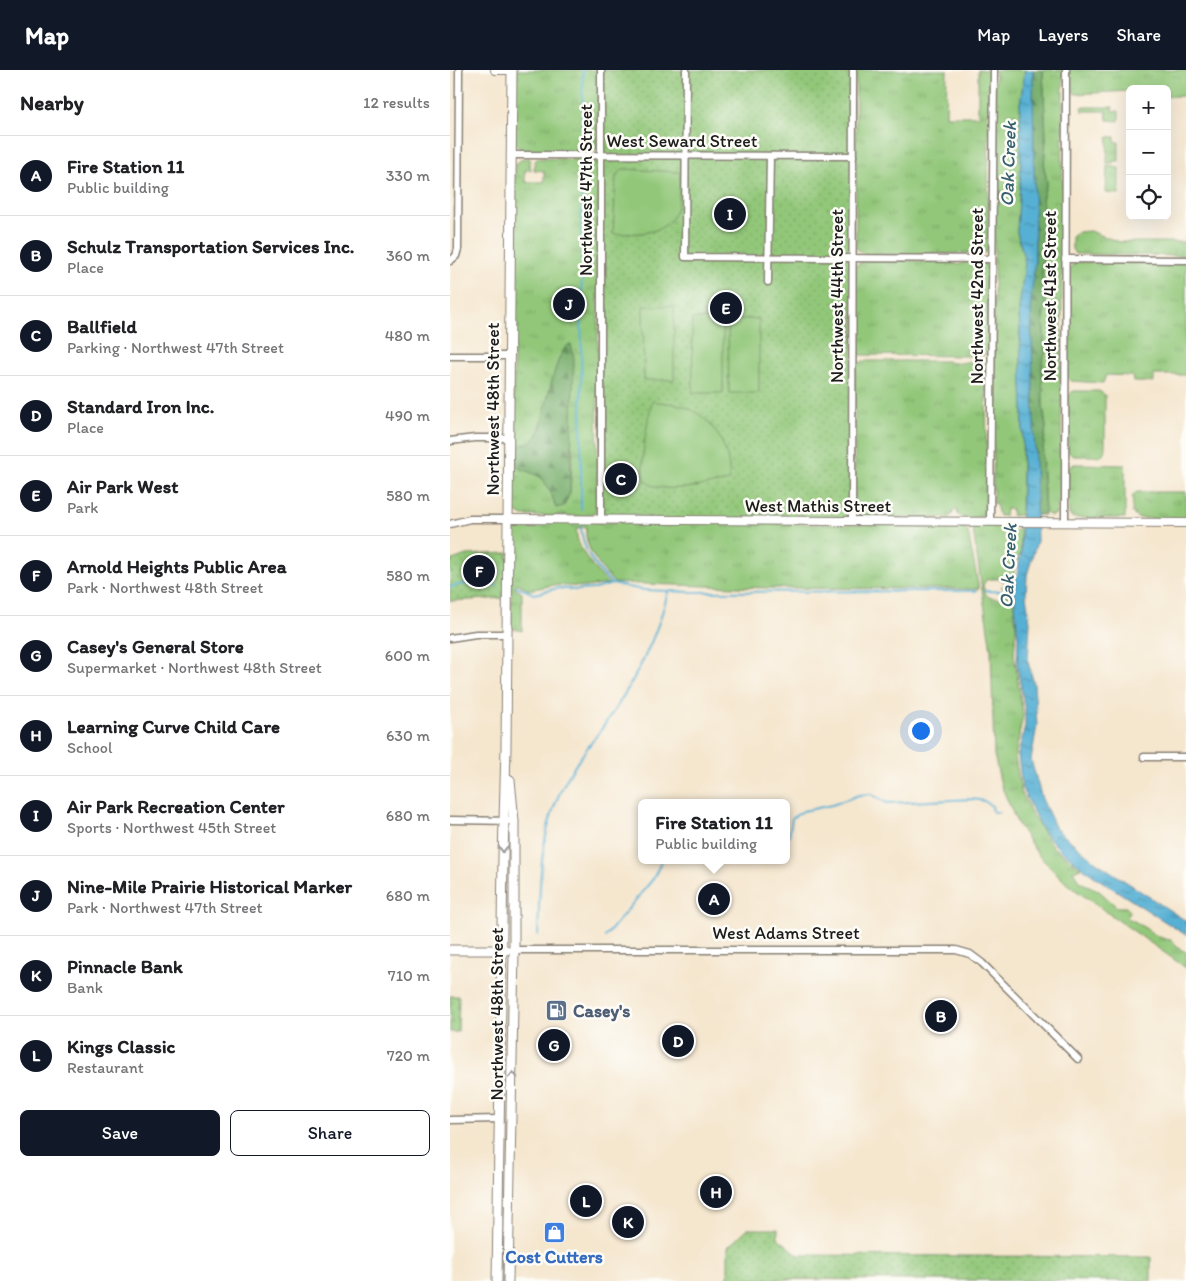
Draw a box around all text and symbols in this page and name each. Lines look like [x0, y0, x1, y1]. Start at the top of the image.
text: Map [25, 21, 69, 50]
text: Map [977, 24, 1010, 46]
text: Layers [1038, 24, 1088, 46]
text: Share [1116, 24, 1161, 46]
map controls [1126, 85, 1171, 220]
button: + [1126, 85, 1171, 130]
text: Nearby [20, 90, 84, 115]
text: 12 results [363, 93, 430, 112]
street label: Northwest 47th Street [575, 104, 597, 276]
water label: Oak Creek [995, 120, 1021, 207]
street label: West Seward Street [606, 130, 758, 152]
button: − [1126, 130, 1171, 175]
text: Fire Station 11 [67, 155, 184, 178]
text: A [31, 166, 41, 185]
text: 330 m [386, 166, 430, 185]
button: locate [1126, 175, 1171, 220]
text: Public building [67, 178, 169, 197]
pin: I [714, 195, 746, 233]
street label: Northwest 42nd Street [966, 207, 988, 384]
street label: Northwest 44th Street [826, 209, 848, 383]
street label: Northwest 41st Street [1039, 211, 1061, 381]
text: Schulz Transportation Services Inc. [67, 235, 355, 258]
text: B [31, 246, 41, 265]
text: 360 m [386, 246, 430, 265]
text: Place [67, 258, 104, 277]
pin: J [553, 285, 585, 323]
pin: E [710, 289, 742, 327]
text: Ballfield [67, 315, 137, 338]
street label: Northwest 48th Street [482, 322, 504, 496]
text: C [31, 326, 41, 345]
text: 480 m [385, 326, 430, 345]
text: Parking · Northwest 47th Street [67, 338, 284, 357]
text: Standard Iron Inc. [67, 395, 214, 418]
text: D [31, 406, 41, 425]
text: 490 m [385, 406, 430, 425]
text: Place [67, 418, 104, 437]
pin: C [605, 460, 637, 498]
text: Air Park West [67, 475, 178, 498]
text: E [32, 486, 40, 505]
text: 580 m [386, 486, 430, 505]
street label: West Mathis Street [745, 495, 892, 517]
text: Park [67, 498, 98, 517]
water label: Oak Creek [994, 522, 1022, 609]
pin: F [463, 552, 495, 590]
text: Arnold Heights Public Area [67, 555, 287, 578]
text: F [32, 566, 40, 585]
text: 580 m [386, 566, 430, 585]
text: Park · Northwest 48th Street [67, 578, 263, 597]
text: Casey's General Store [67, 635, 244, 658]
text: G [30, 646, 42, 665]
text: 600 m [385, 646, 430, 665]
text: Supermarket · Northwest 48th Street [67, 658, 322, 677]
text: Learning Curve Child Care [67, 715, 280, 738]
your location [908, 718, 934, 744]
text: H [30, 726, 42, 745]
text: 630 m [386, 726, 430, 745]
text: School [67, 738, 113, 757]
text: Air Park Recreation Center [67, 795, 285, 818]
popup [638, 799, 790, 864]
text: I [33, 806, 39, 825]
text: 680 m [386, 806, 430, 825]
text: Fire Station 11 [655, 811, 773, 834]
text: Sports · Northwest 45th Street [67, 818, 276, 837]
text: Public building [655, 834, 757, 853]
one-way arrow [498, 846, 508, 853]
text: Nine-Mile Prairie Historical Marker [67, 875, 352, 898]
pin: A [698, 880, 730, 918]
text: J [32, 886, 40, 905]
text: 680 m [386, 886, 430, 905]
text: Park · Northwest 47th Street [67, 898, 263, 917]
street label: West Adams Street [712, 922, 860, 944]
street label: Northwest 48th Street [486, 927, 508, 1101]
text: Pinnacle Bank [67, 955, 183, 978]
text: K [31, 966, 41, 985]
text: 710 m [388, 966, 430, 985]
text: Bank [67, 978, 103, 997]
pin: B [925, 997, 957, 1035]
fuel station icon: Casey's [545, 999, 569, 1023]
place label: Casey's [573, 1000, 630, 1022]
pin: D [662, 1022, 694, 1060]
pin: G [538, 1026, 570, 1064]
text: Kings Classic [67, 1035, 176, 1058]
text: L [32, 1046, 40, 1065]
text: 720 m [387, 1046, 430, 1065]
text: Restaurant [67, 1058, 144, 1077]
one-way arrow [508, 1070, 518, 1078]
button: Save [20, 1110, 220, 1156]
button: Share [230, 1110, 430, 1156]
pin: H [700, 1173, 732, 1211]
pin: L [570, 1182, 602, 1220]
pin: K [612, 1203, 644, 1241]
shop icon: Cost Cutters [542, 1220, 566, 1244]
place label: Cost Cutters [505, 1246, 603, 1268]

